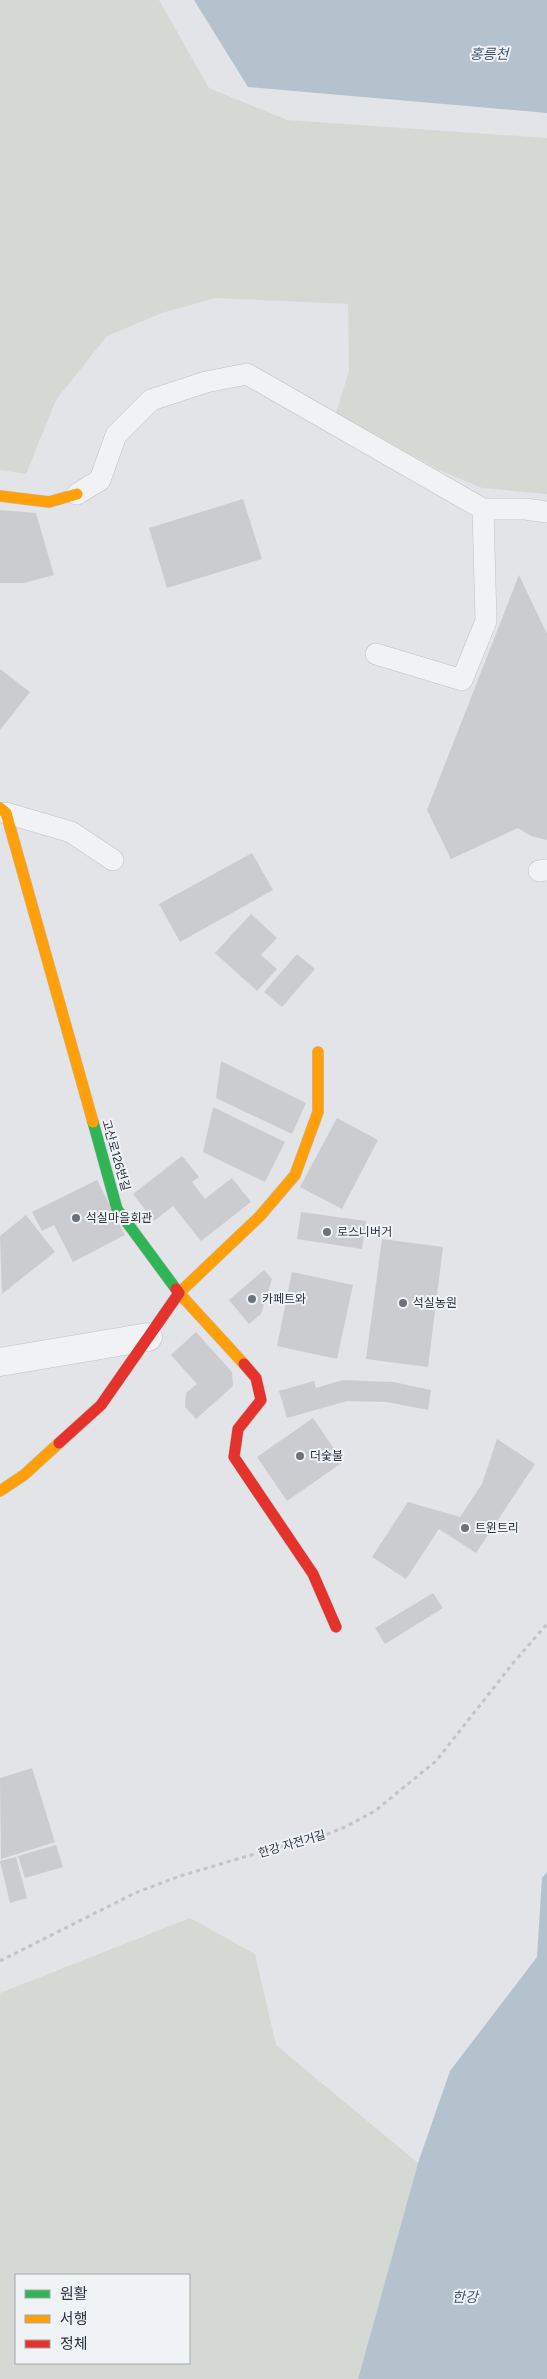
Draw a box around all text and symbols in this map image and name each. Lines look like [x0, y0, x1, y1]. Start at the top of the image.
water label: 홍릉천 [470, 46, 509, 63]
street label: 고산로126번길 [99, 1118, 133, 1192]
place label: 석실마을회관 [86, 1211, 152, 1225]
marker: 석실마을회관 [70, 1212, 82, 1224]
place label: 로스니버거 [337, 1225, 392, 1239]
marker: 로스니버거 [321, 1226, 333, 1238]
place label: 카페트와 [262, 1292, 306, 1306]
marker: 카페트와 [246, 1293, 258, 1305]
place label: 석실농원 [413, 1296, 457, 1310]
marker: 석실농원 [397, 1297, 409, 1309]
place label: 더숯불 [310, 1449, 343, 1463]
marker: 더숯불 [294, 1450, 306, 1462]
place label: 트윈트리 [475, 1521, 519, 1535]
marker: 트윈트리 [459, 1522, 471, 1534]
street label: 한강 자전거길 [257, 1828, 327, 1860]
legend [15, 2274, 190, 2364]
text: 원활 [60, 2285, 88, 2303]
water label: 한강 [452, 2289, 480, 2306]
text: 서행 [60, 2310, 88, 2328]
text: 정체 [60, 2335, 88, 2353]

